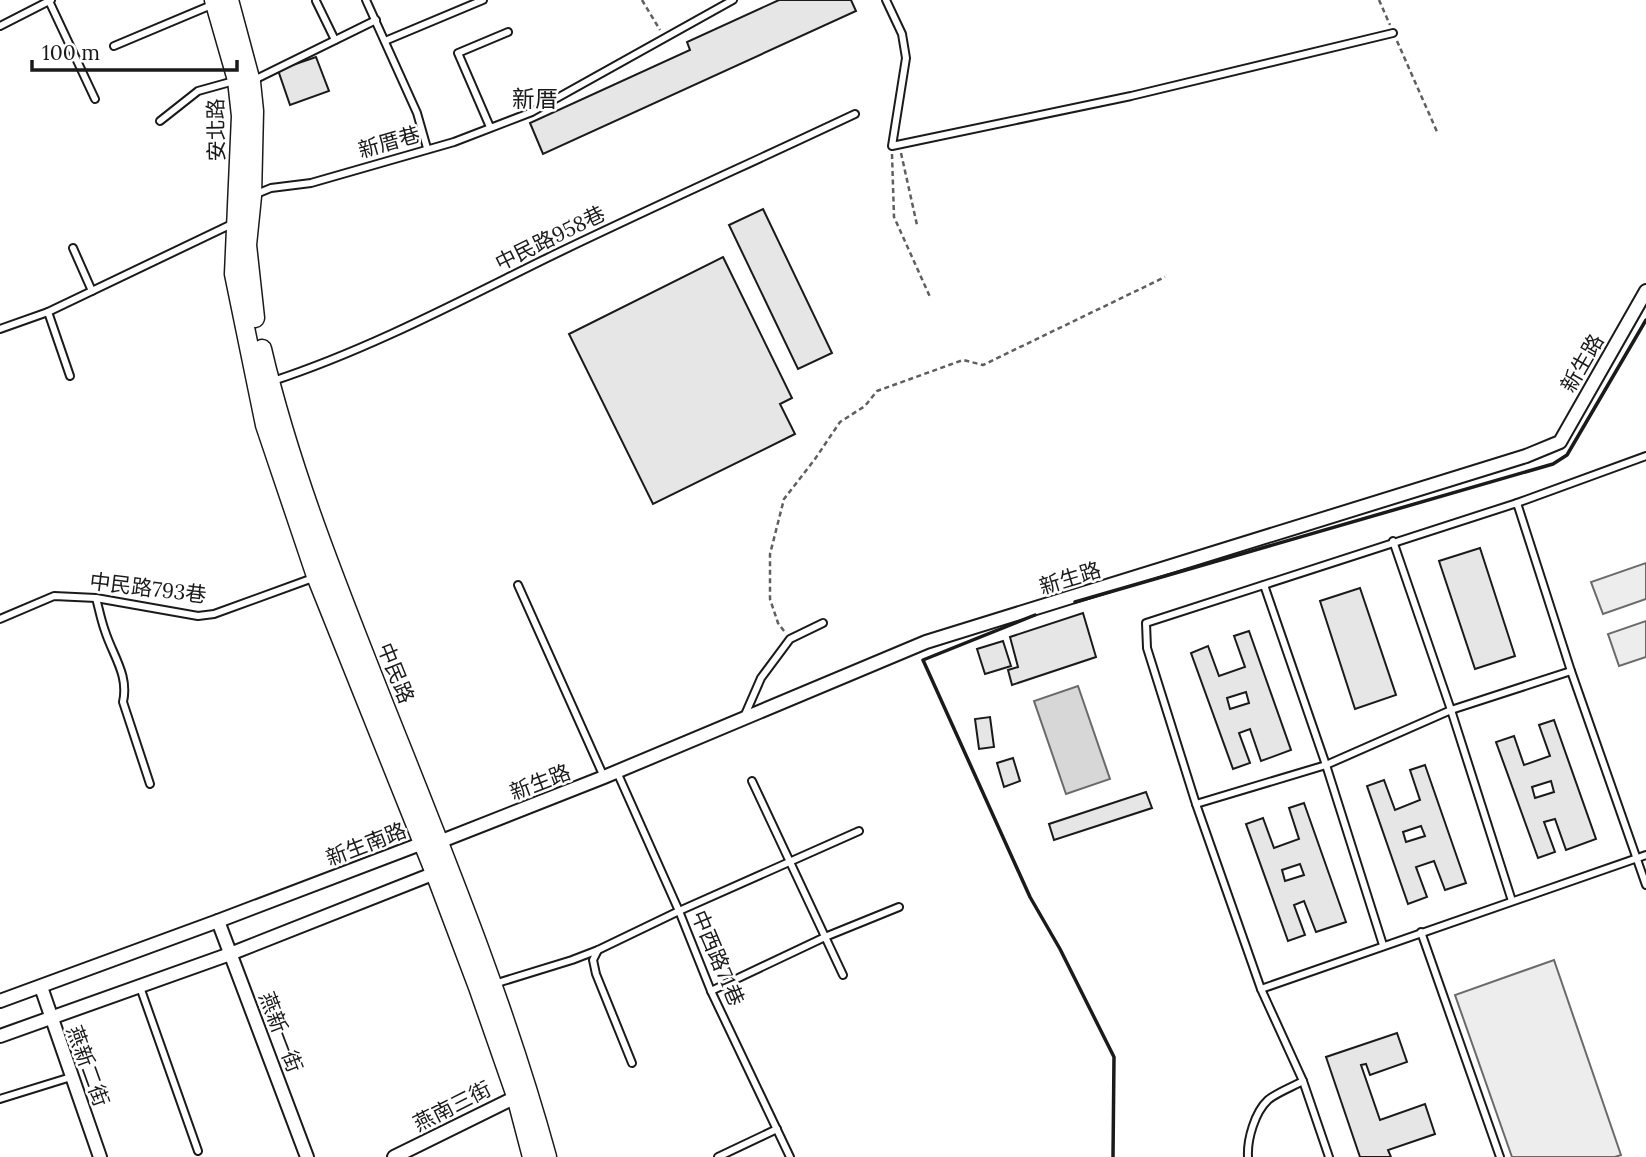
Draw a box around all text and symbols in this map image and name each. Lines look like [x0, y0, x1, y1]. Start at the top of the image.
scale bar [32, 28, 236, 72]
text: 100 m [42, 39, 100, 66]
district label: 新厝 [512, 84, 558, 113]
street label: 安北路 [202, 98, 230, 162]
street label: 新厝巷 [355, 120, 423, 164]
street label: 中民路958巷 [490, 200, 610, 276]
street label: 新生路 [1555, 329, 1609, 397]
street label: 新生路 [1036, 556, 1104, 600]
street label: 中民路793巷 [88, 567, 208, 609]
street label: 中民路 [372, 639, 420, 707]
street label: 新生路 [506, 758, 574, 806]
street label: 新生南路 [322, 816, 410, 872]
street label: 中西路71巷 [686, 906, 750, 1010]
street label: 燕新一街 [253, 988, 309, 1076]
street label: 燕新二街 [61, 1022, 115, 1110]
street label: 燕南三街 [408, 1075, 496, 1137]

